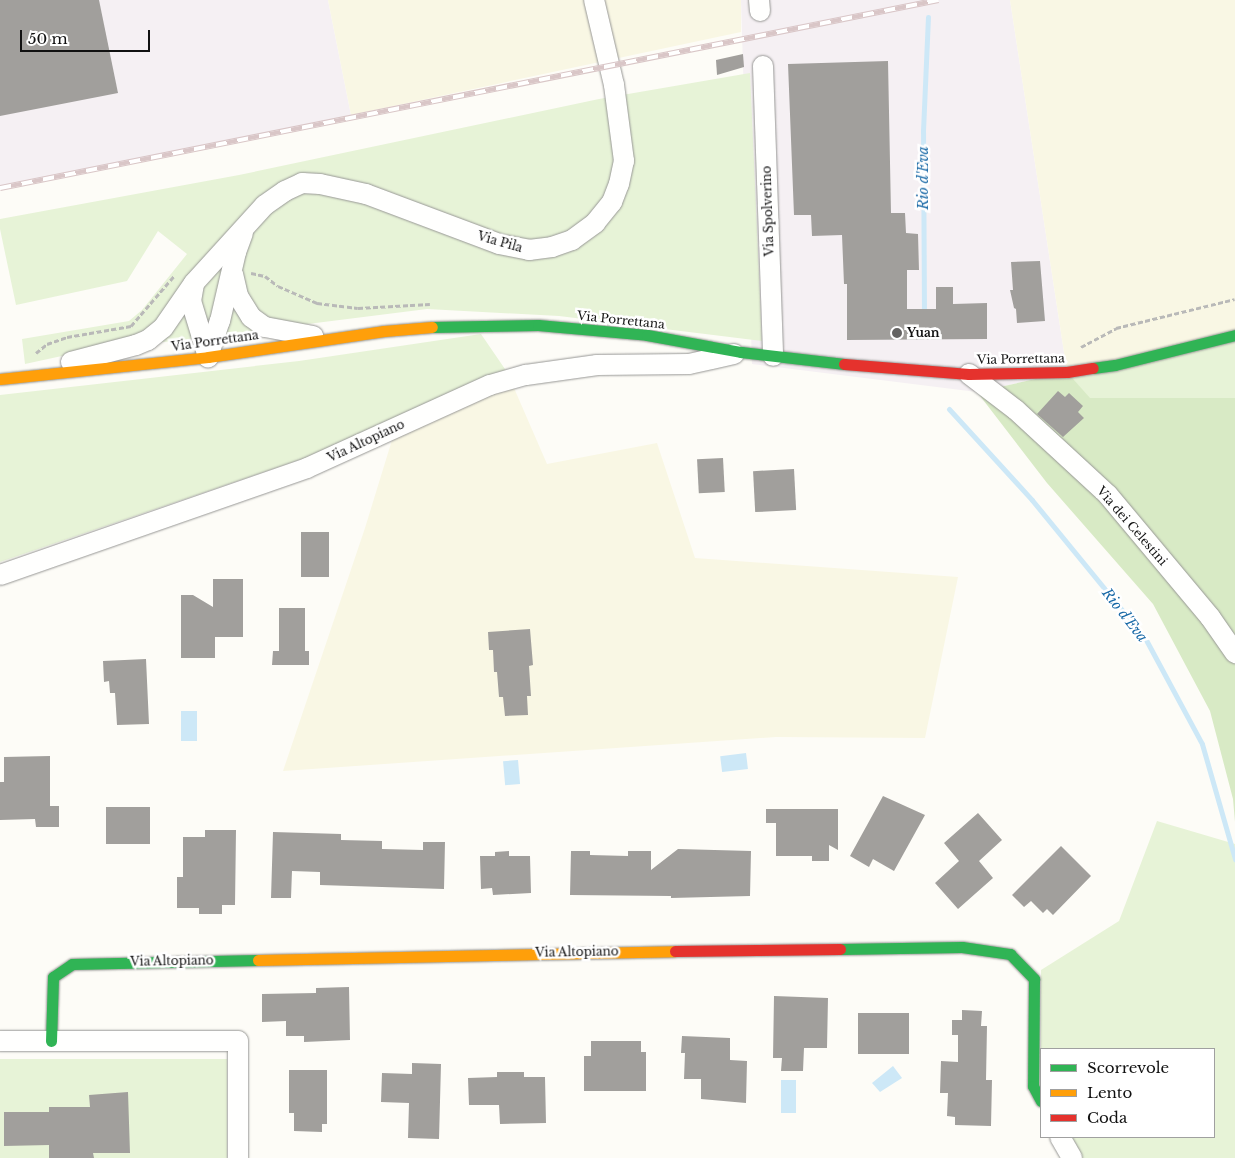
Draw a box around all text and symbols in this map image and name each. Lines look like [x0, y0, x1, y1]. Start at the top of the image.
scale bar [22, 20, 152, 52]
text: 50 m [28, 29, 68, 48]
water label: Rio d'Eva [915, 146, 931, 210]
street label: Via Spolverino [759, 165, 777, 257]
street label: Via Pila [476, 229, 524, 255]
street label: Via Porrettana [576, 308, 666, 332]
place label: Yuan [907, 326, 940, 340]
marker: Yuan [891, 327, 903, 339]
street label: Via Porrettana [170, 328, 260, 354]
street label: Via Porrettana [977, 351, 1065, 367]
street label: Via Altopiano [325, 417, 407, 465]
street label: Via dei Celestini [1094, 484, 1170, 568]
water label: Rio d'Eva [1099, 585, 1151, 645]
street label: Via Altopiano [535, 944, 619, 960]
street label: Via Altopiano [130, 953, 214, 969]
legend [1040, 1048, 1215, 1138]
text: Scorrevole [1087, 1058, 1169, 1077]
text: Lento [1087, 1083, 1132, 1102]
text: Coda [1087, 1108, 1127, 1127]

